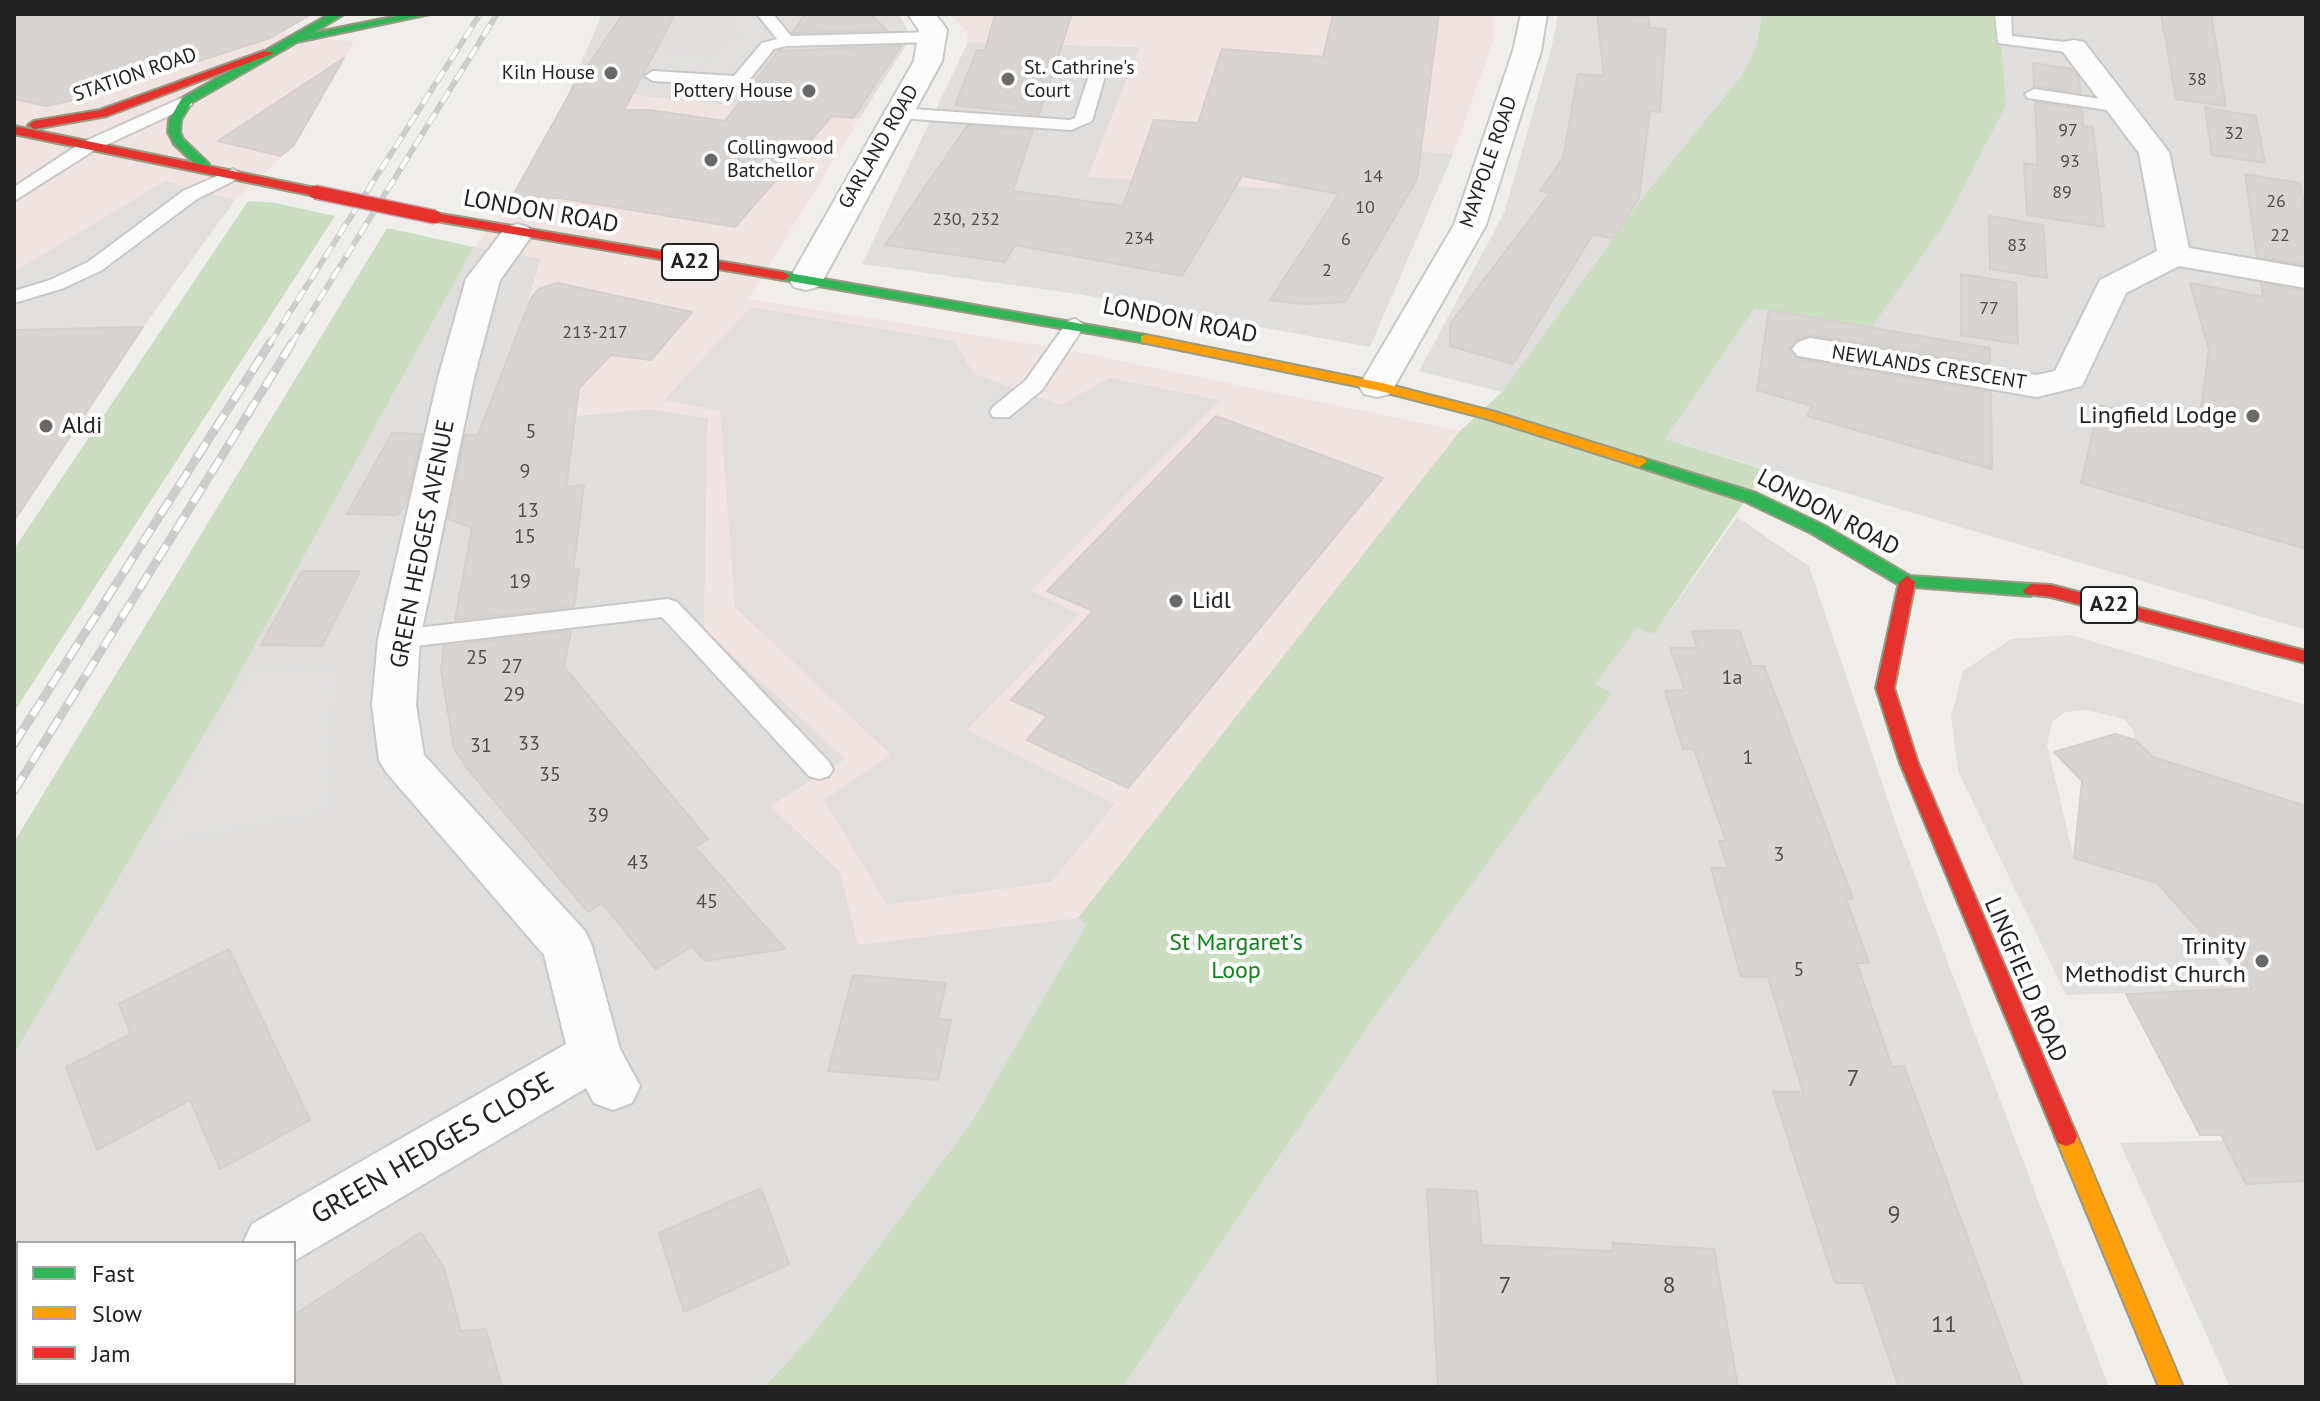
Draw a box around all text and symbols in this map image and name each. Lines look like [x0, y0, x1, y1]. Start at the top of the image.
street label: STATION ROAD [70, 43, 200, 107]
place label: St. Cathrine's Court [1024, 56, 1135, 103]
place label: Kiln House [502, 61, 595, 85]
marker: Kiln House [602, 64, 620, 82]
house number: 38 [2187, 69, 2207, 91]
marker: St. Cathrine's Court [999, 70, 1017, 88]
place label: Pottery House [673, 79, 793, 103]
street label: GARLAND ROAD [834, 81, 924, 213]
marker: Pottery House [800, 82, 818, 100]
street label: MAYPOLE ROAD [1455, 93, 1523, 231]
house number: 97 [2058, 120, 2078, 142]
house number: 32 [2224, 123, 2244, 145]
place label: Collingwood Batchellor [727, 136, 834, 183]
marker: Collingwood Batchellor [702, 151, 720, 169]
house number: 93 [2060, 151, 2080, 173]
house number: 14 [1363, 166, 1383, 188]
house number: 89 [2052, 182, 2072, 204]
street label: LONDON ROAD [461, 184, 621, 240]
house number: 26 [2266, 191, 2286, 213]
house number: 10 [1355, 197, 1375, 219]
house number: 230, 232 [932, 209, 1000, 231]
house number: 22 [2270, 225, 2290, 247]
house number: 234 [1124, 228, 1154, 250]
house number: 6 [1341, 229, 1351, 251]
house number: 83 [2007, 235, 2027, 257]
road number: A22 [662, 244, 718, 280]
house number: 2 [1322, 260, 1332, 282]
street label: LONDON ROAD [1100, 292, 1260, 350]
house number: 77 [1979, 298, 1999, 320]
house number: 213-217 [562, 322, 628, 344]
street label: NEWLANDS CRESCENT [1830, 341, 2028, 395]
place label: Lingfield Lodge [2079, 402, 2237, 430]
marker: Lingfield Lodge [2244, 407, 2262, 425]
place label: Aldi [62, 412, 102, 440]
marker: Aldi [37, 417, 55, 435]
street label: GREEN HEDGES AVENUE [385, 417, 461, 671]
house number: 5 [526, 420, 536, 444]
house number: 9 [520, 460, 530, 484]
street label: LONDON ROAD [1752, 463, 1904, 563]
house number: 13 [517, 499, 539, 523]
house number: 15 [514, 525, 536, 549]
house number: 19 [509, 570, 531, 594]
place label: Lidl [1192, 587, 1231, 615]
road number: A22 [2081, 587, 2137, 623]
marker: Lidl [1167, 592, 1185, 610]
house number: 25 [466, 646, 488, 670]
house number: 27 [501, 655, 523, 679]
house number: 1a [1722, 666, 1742, 690]
house number: 29 [503, 683, 525, 707]
house number: 33 [518, 732, 540, 756]
house number: 31 [470, 734, 492, 758]
house number: 1 [1743, 746, 1753, 770]
house number: 35 [539, 763, 561, 787]
house number: 39 [587, 804, 609, 828]
house number: 3 [1774, 843, 1784, 867]
house number: 43 [627, 851, 649, 875]
house number: 45 [696, 890, 718, 914]
street label: LINGFIELD ROAD [1977, 893, 2073, 1067]
park label: St Margaret's Loop [1169, 929, 1303, 985]
place label: Trinity Methodist Church [2065, 933, 2246, 989]
marker: Trinity Methodist Church [2253, 952, 2271, 970]
house number: 5 [1794, 958, 1804, 982]
house number: 7 [1846, 1065, 1860, 1093]
street label: GREEN HEDGES CLOSE [306, 1066, 560, 1232]
house number: 9 [1887, 1201, 1901, 1229]
legend [16, 1241, 296, 1385]
text: Fast [92, 1258, 135, 1289]
house number: 7 [1498, 1272, 1512, 1300]
house number: 8 [1662, 1272, 1676, 1300]
text: Slow [92, 1298, 142, 1329]
house number: 11 [1931, 1311, 1957, 1339]
text: Jam [92, 1338, 130, 1369]

